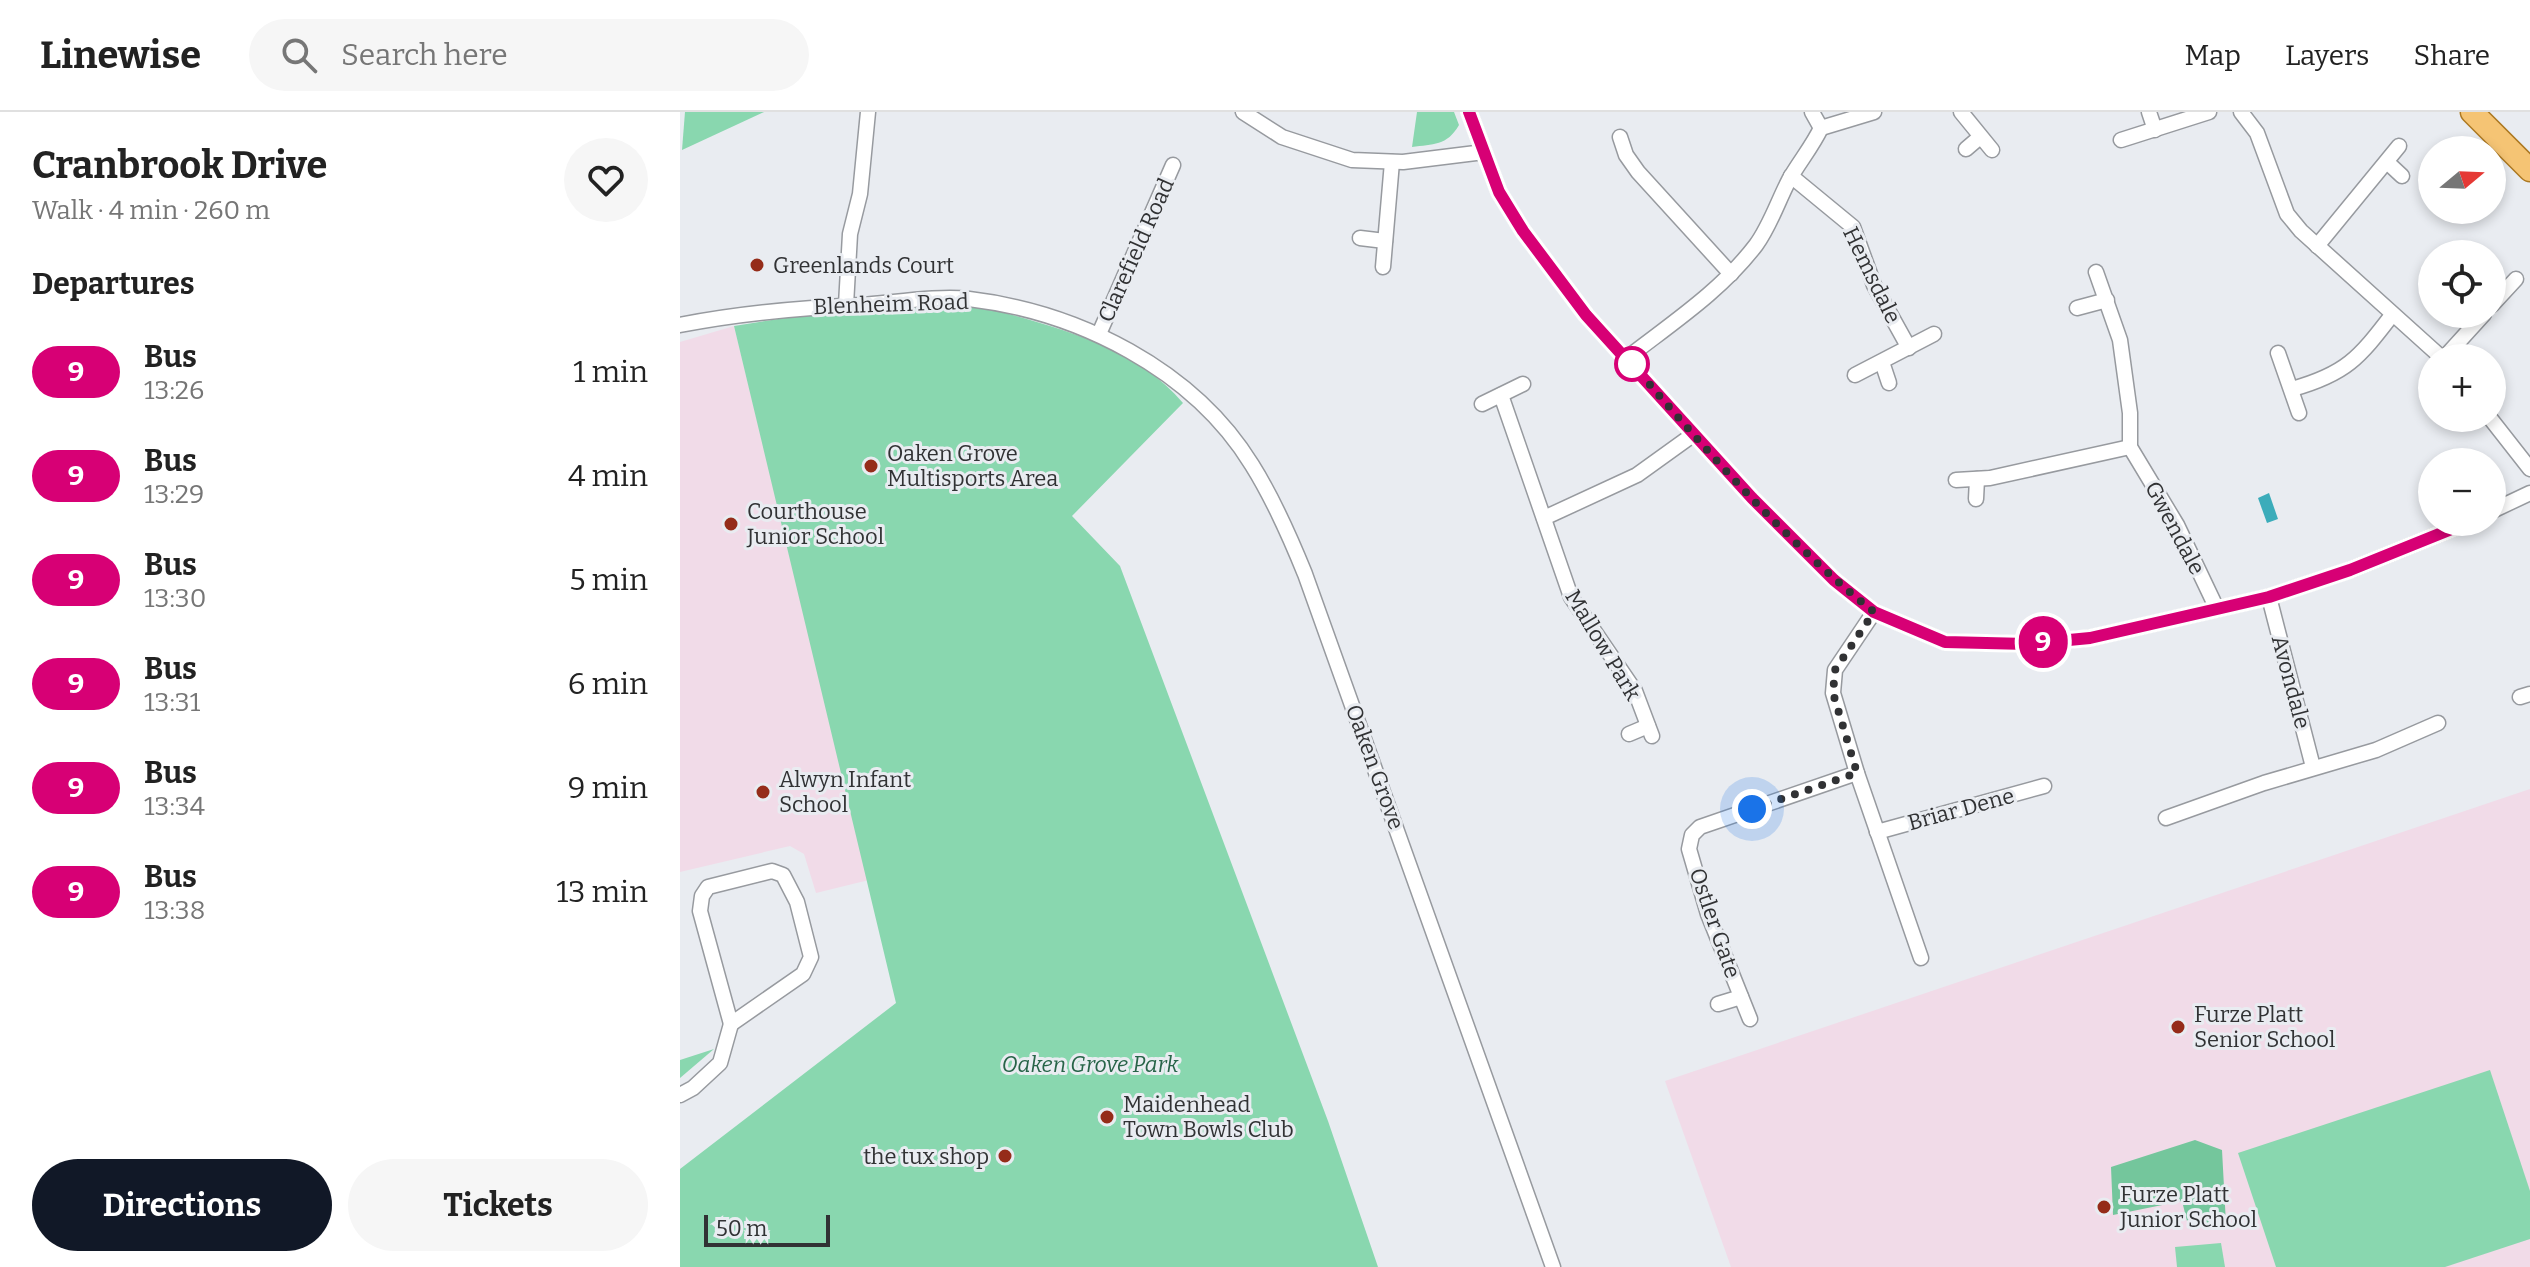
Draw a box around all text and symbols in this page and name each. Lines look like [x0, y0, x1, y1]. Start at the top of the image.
search box [249, 19, 809, 91]
text: Linewise [40, 32, 201, 78]
icon: search [277, 33, 321, 77]
text: Search here [341, 37, 508, 73]
text: Map [2184, 39, 2241, 72]
text: Layers [2285, 39, 2369, 72]
text: Share [2413, 39, 2490, 72]
north arrow [2418, 136, 2506, 224]
map controls [2418, 136, 2506, 536]
button: heart [564, 138, 648, 222]
text: Cranbrook Drive [32, 142, 327, 188]
street label: Clarefield Road [1092, 174, 1180, 326]
text: Walk · 4 min · 260 m [32, 195, 270, 226]
street label: Hemsdale [1837, 222, 1907, 328]
button: locate [2418, 240, 2506, 328]
place label: Greenlands Court [773, 252, 954, 279]
marker: Greenlands Court [748, 256, 766, 274]
text: Departures [32, 266, 195, 302]
street label: Blenheim Road [813, 288, 969, 320]
text: Bus [144, 339, 197, 375]
button: + [2418, 344, 2506, 432]
unlabelled marker [1615, 347, 1649, 381]
text: 1 min [573, 354, 648, 390]
text: 9 [68, 355, 84, 388]
text: 13:26 [144, 375, 204, 406]
place label: Oaken Grove Multisports Area [887, 440, 1058, 492]
text: Bus [144, 443, 197, 479]
button: − [2418, 448, 2506, 536]
marker: Oaken Grove Multisports Area [862, 457, 880, 475]
text: 4 min [568, 458, 648, 494]
text: 9 [68, 459, 84, 492]
street label: Gwendale [2139, 477, 2211, 579]
text: 13:29 [144, 479, 204, 510]
place label: Courthouse Junior School [746, 498, 884, 550]
marker: Courthouse Junior School [722, 515, 740, 533]
text: Bus [144, 547, 197, 583]
text: 5 min [569, 562, 648, 598]
text: 9 [68, 563, 84, 596]
text: 13:30 [144, 583, 206, 614]
street label: Mallow Park [1559, 585, 1647, 706]
line badge: 9 [2017, 616, 2069, 668]
text: 9 [2035, 625, 2051, 658]
street label: Avondale [2266, 632, 2316, 732]
text: Bus [144, 651, 197, 687]
text: 6 min [568, 666, 648, 702]
text: 9 [68, 667, 84, 700]
text: 13:31 [144, 687, 200, 718]
street label: Oaken Grove [1340, 701, 1410, 833]
text: Bus [144, 755, 197, 791]
place label: Alwyn Infant School [779, 766, 911, 818]
text: 9 min [568, 770, 648, 806]
text: 9 [68, 771, 84, 804]
street label: Briar Dene [1905, 782, 2017, 836]
marker: Alwyn Infant School [754, 783, 772, 801]
your location [1732, 789, 1772, 829]
text: 13:34 [144, 791, 205, 822]
text: Bus [144, 859, 197, 895]
street label: Ostler Gate [1684, 864, 1746, 982]
text: 13 min [556, 874, 648, 910]
text: 9 [68, 875, 84, 908]
text: 13:38 [144, 895, 205, 926]
place label: Furze Platt Senior School [2194, 1001, 2335, 1053]
marker: Furze Platt Senior School [2169, 1018, 2187, 1036]
park label: Oaken Grove Park [1002, 1051, 1179, 1078]
place label: Maidenhead Town Bowls Club [1123, 1091, 1294, 1143]
marker: Maidenhead Town Bowls Club [1098, 1108, 1116, 1126]
place label: the tux shop [863, 1143, 989, 1170]
marker: the tux shop [996, 1147, 1014, 1165]
button: Directions [32, 1159, 332, 1251]
button: Tickets [348, 1159, 648, 1251]
place label: Furze Platt Junior School [2119, 1181, 2257, 1233]
marker: Furze Platt Junior School [2095, 1198, 2113, 1216]
scale bar [704, 1211, 830, 1247]
text: 50 m [716, 1215, 767, 1242]

